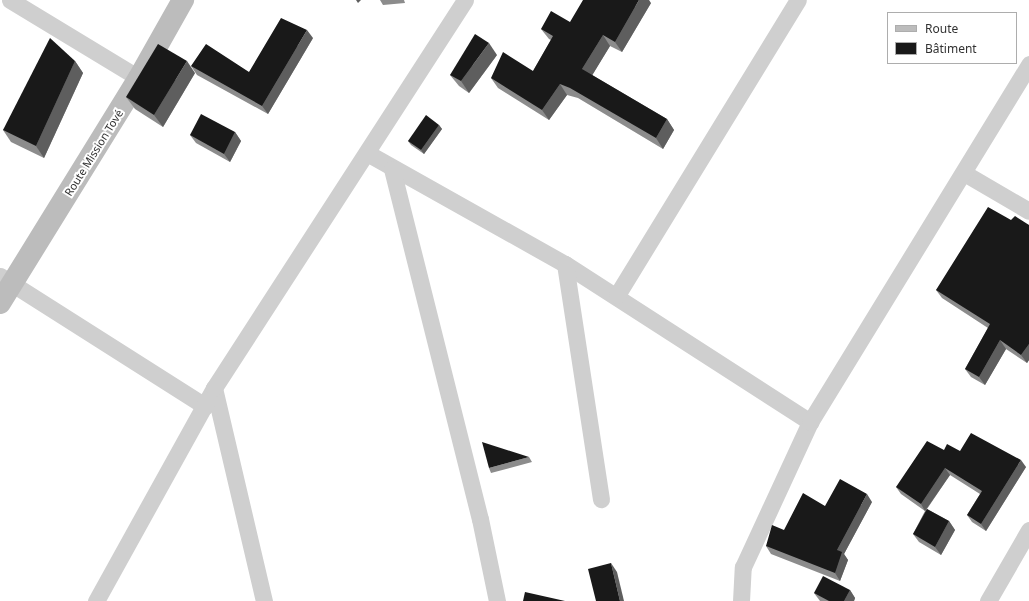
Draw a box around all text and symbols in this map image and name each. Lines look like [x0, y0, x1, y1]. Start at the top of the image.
legend [887, 12, 1017, 64]
text: Route [925, 20, 958, 37]
text: Bâtiment [925, 40, 977, 57]
street label: Route Mission Tové [62, 107, 126, 199]

